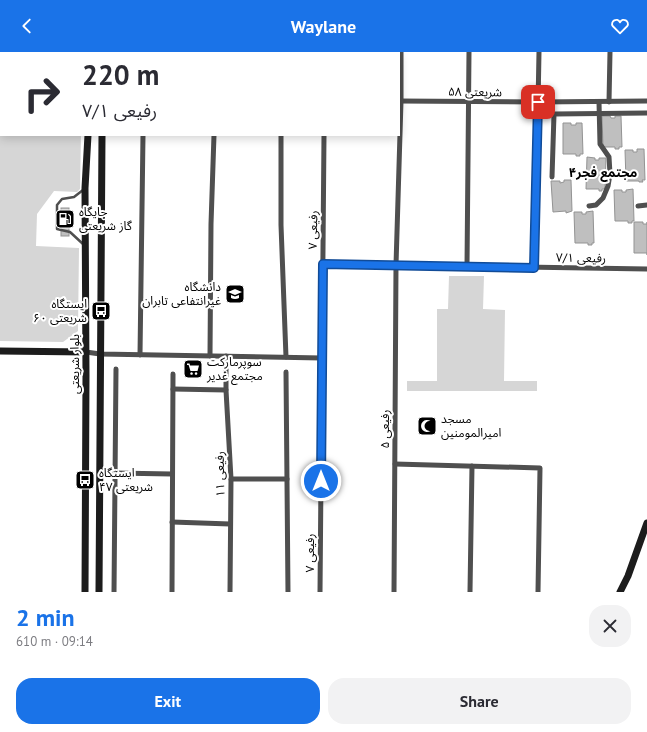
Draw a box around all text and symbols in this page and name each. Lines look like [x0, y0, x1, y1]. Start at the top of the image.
icon: back [16, 15, 38, 37]
text: Waylane [291, 15, 356, 38]
icon: heart [609, 15, 631, 37]
text: 220 m [82, 56, 159, 93]
icon: right [16, 68, 68, 120]
street label: شریعتی ۵۸ [448, 84, 502, 100]
pin [521, 85, 555, 119]
icon: arrive [527, 91, 549, 113]
text: رفیعی ۷/۱ [82, 99, 157, 122]
district label: مجتمع فجر۴ [569, 164, 637, 182]
place label: جایگاه گاز شریعتی [79, 204, 133, 233]
fuel station icon: جایگاه گاز شریعتی [54, 208, 76, 230]
street label: رفیعی ۷ [305, 210, 320, 250]
street label: رفیعی ۷/۱ [556, 250, 606, 265]
place label: دانشگاه غیرانتفاعی تابران [142, 279, 221, 308]
school or university icon: دانشگاه غیرانتفاعی تابران [224, 283, 246, 305]
place label: ایستگاه شریعتی ۶۰ [33, 296, 87, 325]
bus stop icon: ایستگاه شریعتی ۶۰ [90, 300, 112, 322]
street label: بلوار شریعتی [67, 334, 82, 394]
place label: سوپرمارکت مجتمع غدیر [206, 354, 263, 385]
supermarket icon: سوپرمارکت مجتمع غدیر [182, 358, 204, 380]
street label: رفیعی ۵ [377, 409, 392, 449]
place label: مسجد امیرالمومنین [441, 411, 501, 440]
mosque icon: مسجد امیرالمومنین [416, 415, 438, 437]
street label: رفیعی ۱۱ [212, 451, 227, 497]
position arrow [300, 460, 342, 502]
place label: ایستگاه شریعتی ۴۷ [99, 465, 153, 494]
bus stop icon: ایستگاه شریعتی ۴۷ [74, 469, 96, 491]
street label: رفیعی ۷ [302, 533, 317, 573]
text: 2 min [16, 602, 75, 633]
button: close [589, 605, 631, 647]
text: 610 m · 09:14 [16, 633, 93, 650]
button: Exit [16, 678, 320, 724]
button: Share [328, 678, 631, 724]

